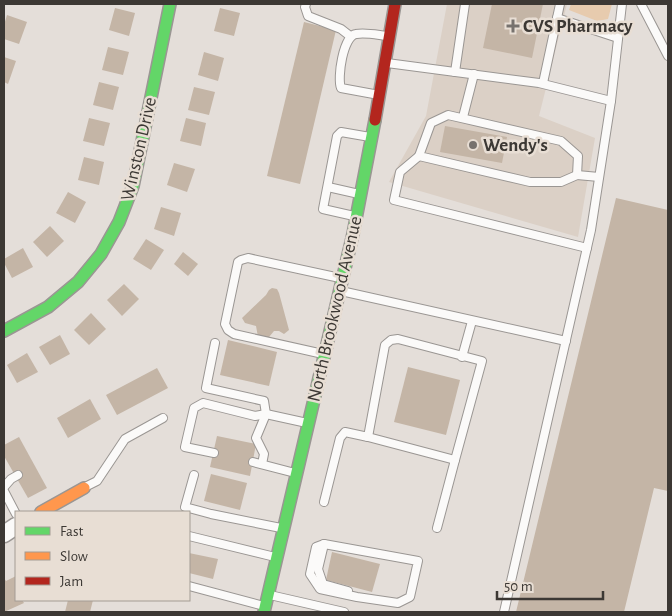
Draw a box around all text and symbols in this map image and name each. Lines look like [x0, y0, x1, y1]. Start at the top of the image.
place label: CVS Pharmacy [523, 17, 633, 36]
marker: CVS Pharmacy [507, 20, 519, 32]
street label: Winston Drive [118, 95, 160, 203]
place label: Wendy's [483, 136, 548, 155]
marker: Wendy's [467, 139, 479, 151]
street label: North Brookwood Avenue [304, 214, 366, 404]
legend [15, 511, 190, 601]
text: Fast [60, 524, 84, 539]
text: Slow [60, 549, 88, 564]
scale bar [497, 568, 603, 600]
text: Jam [60, 574, 83, 589]
text: 50 m [504, 579, 533, 594]

